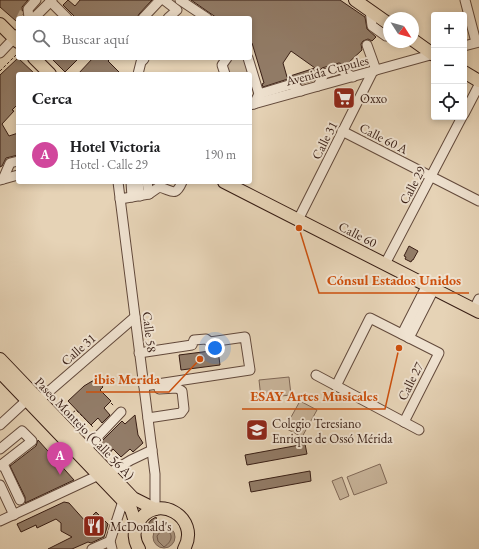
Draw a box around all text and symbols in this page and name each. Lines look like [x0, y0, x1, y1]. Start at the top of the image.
north arrow [383, 12, 419, 48]
map controls [431, 12, 467, 120]
button: + [431, 12, 467, 48]
search box [16, 16, 252, 60]
icon: search [30, 27, 52, 49]
text: Buscar aquí [62, 29, 129, 48]
button: − [431, 48, 467, 84]
street label: Avenida Cupules [283, 51, 370, 90]
button: locate [431, 84, 467, 120]
supermarket icon: Oxxo [331, 85, 357, 111]
text: Cerca [32, 87, 72, 109]
place label: Oxxo [360, 90, 387, 107]
street label: Calle 31 [308, 118, 341, 162]
street label: Calle 60 A [357, 119, 412, 158]
text: Hotel Victoria [70, 137, 160, 156]
text: A [40, 146, 50, 163]
text: 190 m [205, 146, 236, 163]
text: Hotel · Calle 29 [70, 156, 148, 173]
street label: Calle 29 [395, 163, 430, 207]
street label: Calle 60 [336, 218, 380, 251]
callout: Cónsul Estados Unidos [319, 267, 469, 293]
text: Cónsul Estados Unidos [327, 271, 461, 289]
street label: Calle 58 [139, 311, 160, 353]
street label: Calle 31 [57, 330, 99, 369]
your location [205, 338, 225, 358]
street label: Calle 27 [394, 359, 428, 403]
callout: ibis Merida [86, 366, 169, 392]
text: ibis Merida [94, 370, 161, 388]
street label: Paseo Montejo (Calle 56 A) [32, 374, 138, 482]
callout: ESAY Artes Musicales [242, 383, 385, 409]
text: ESAY Artes Musicales [250, 387, 378, 405]
place label: Colegio Teresiano Enrique de Ossó Mérida [272, 415, 393, 447]
school or university icon: Colegio Teresiano Enrique de Ossó Mérida [244, 417, 270, 443]
pin: A [47, 442, 73, 475]
restaurant icon: McDonald's [81, 513, 107, 539]
place label: McDonald's [110, 518, 172, 535]

